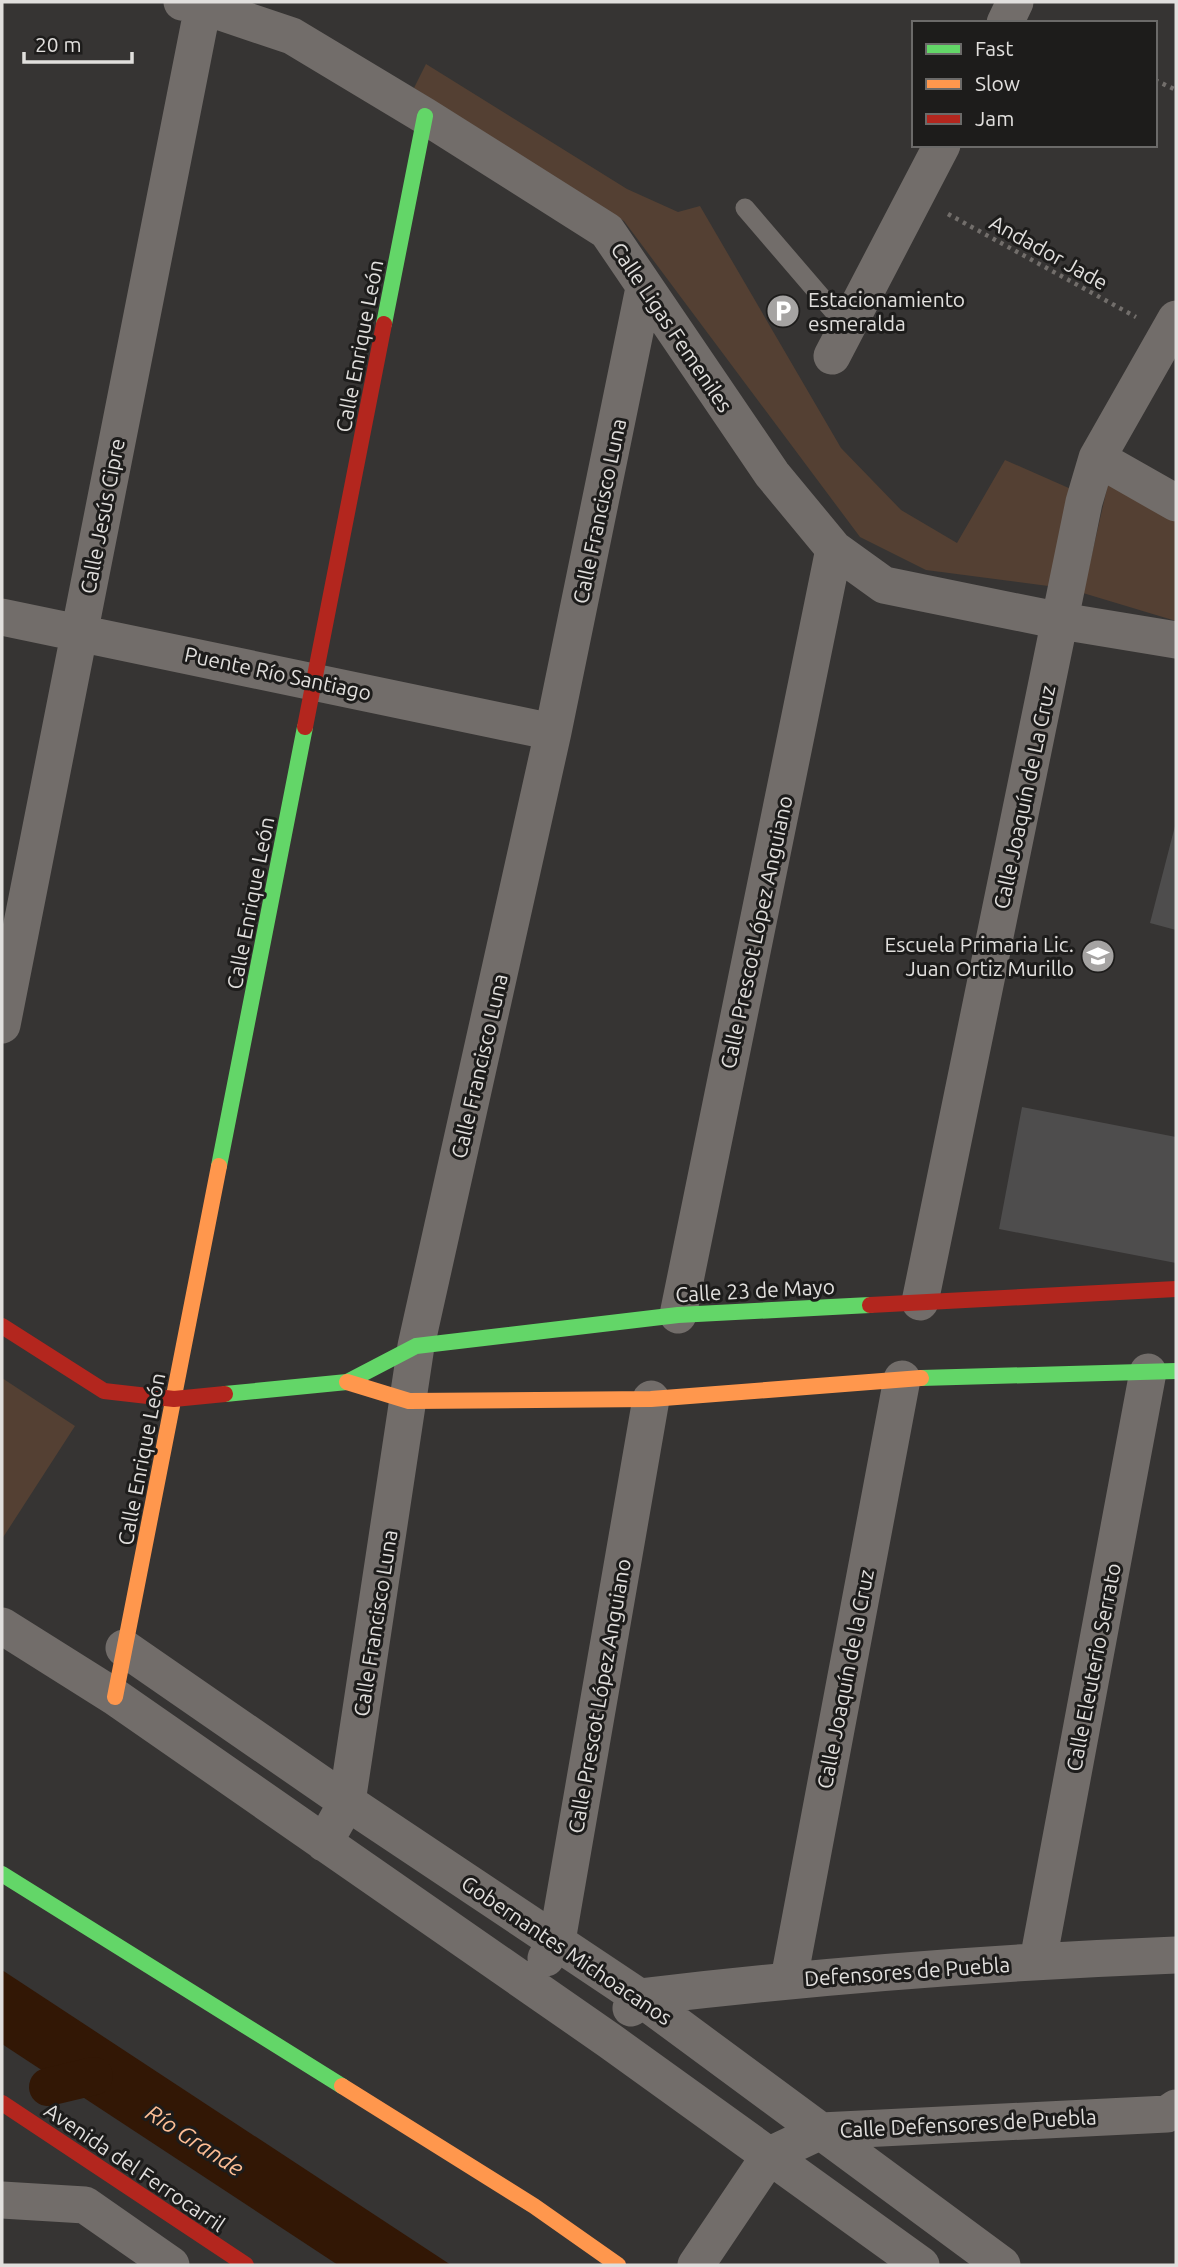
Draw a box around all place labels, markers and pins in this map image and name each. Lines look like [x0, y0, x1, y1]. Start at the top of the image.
place label: Estacionamiento esmeralda [808, 287, 965, 335]
parking icon: Estacionamiento esmeralda [764, 292, 802, 330]
place label: Escuela Primaria Lic. Juan Ortiz Murillo [884, 932, 1074, 980]
school or university icon: Escuela Primaria Lic. Juan Ortiz Murillo [1079, 937, 1117, 975]

